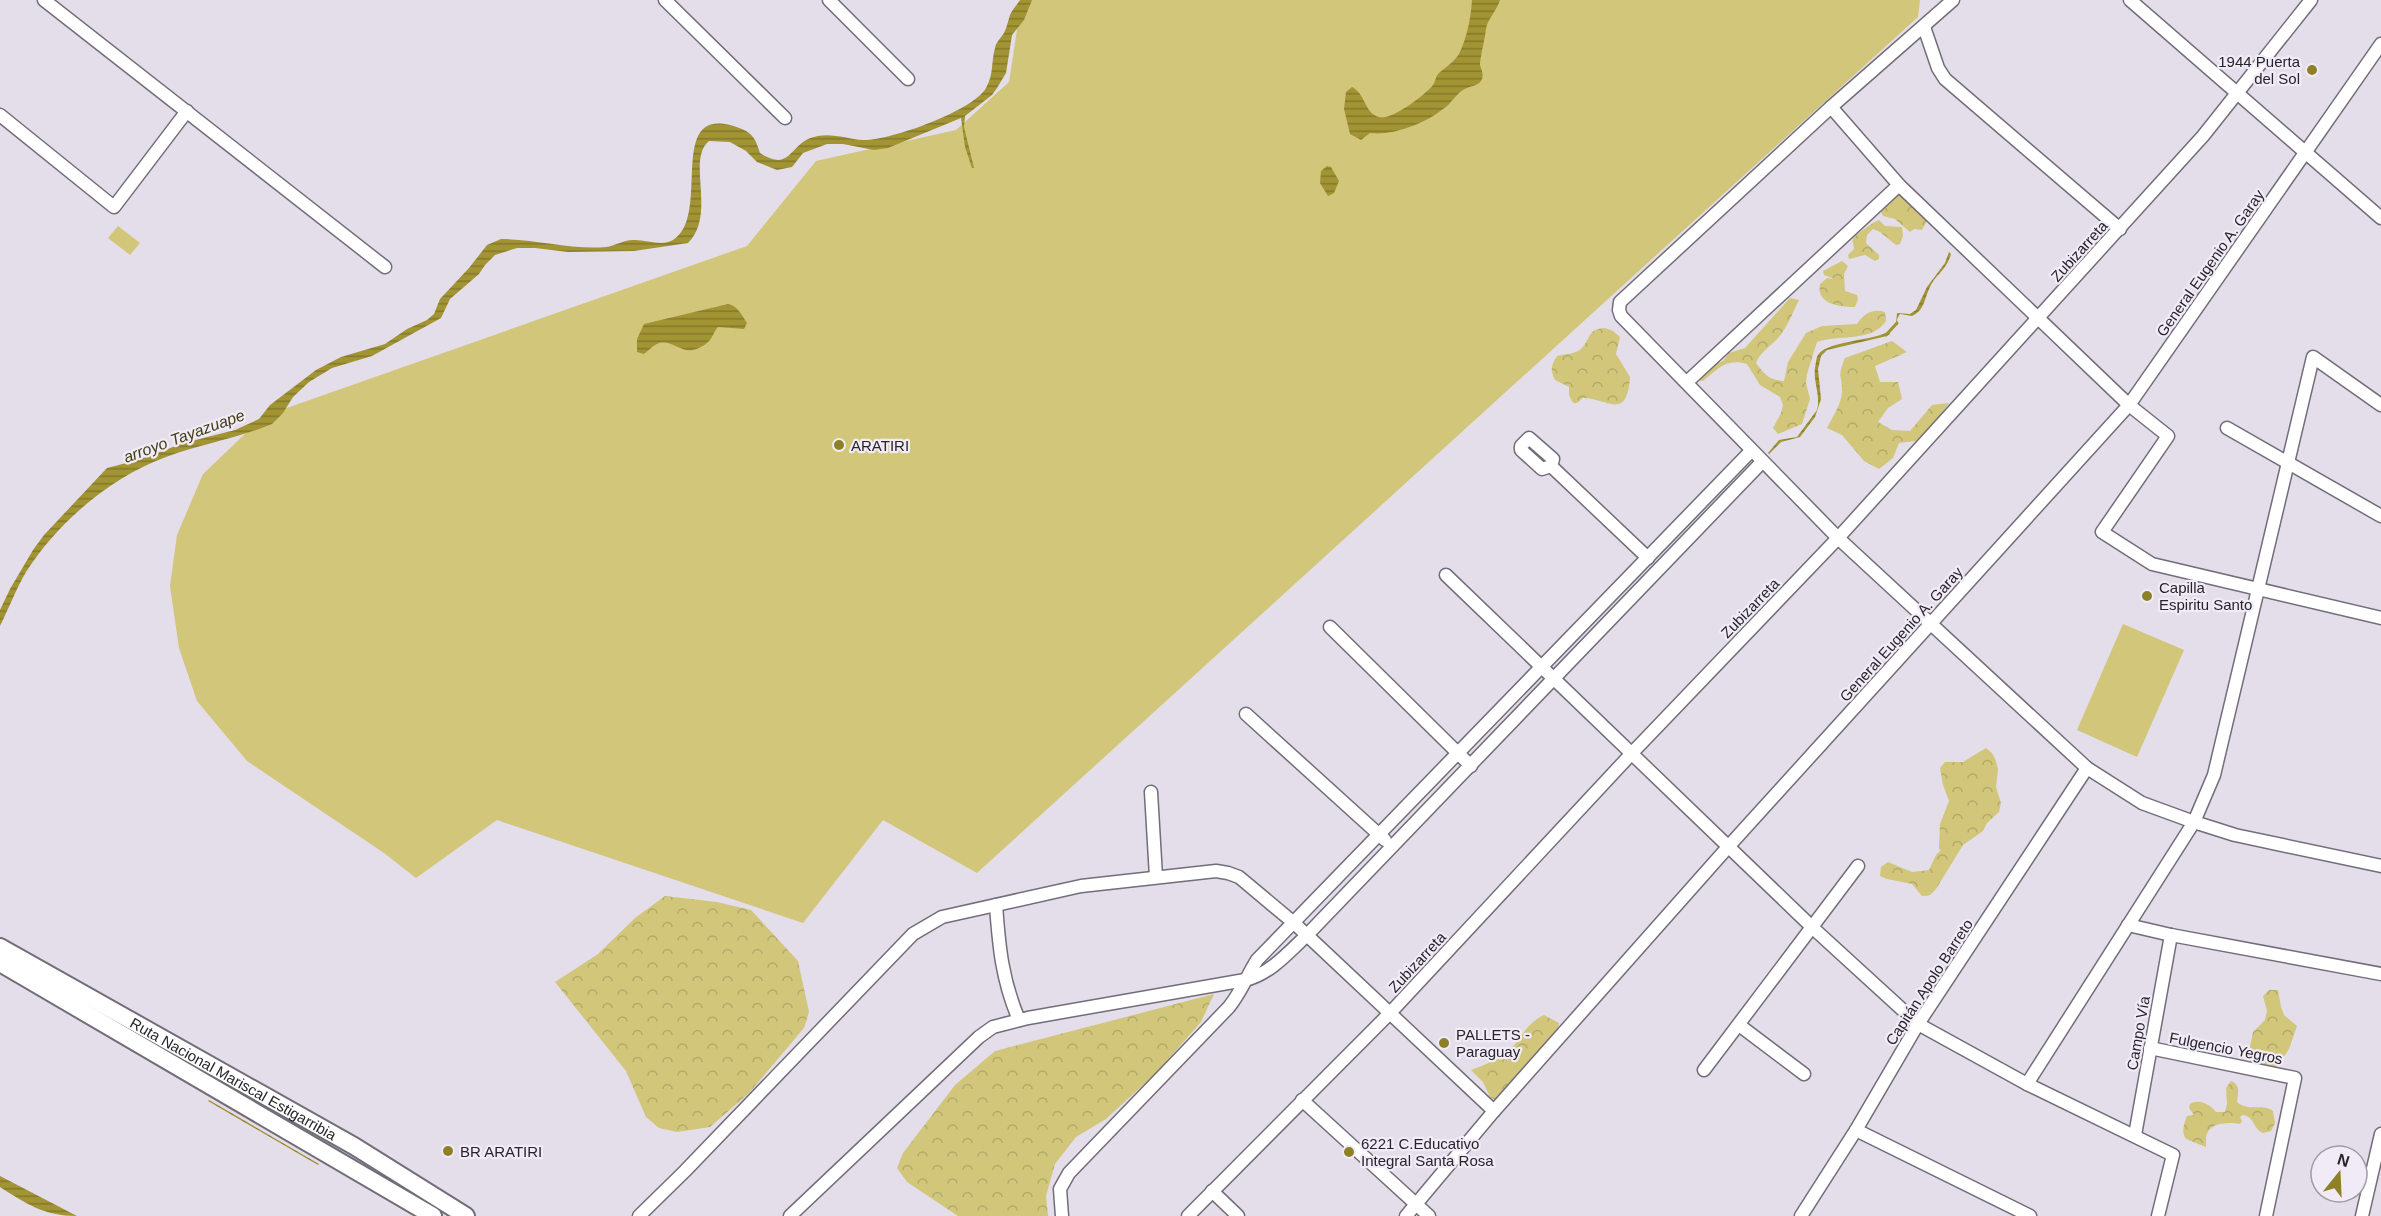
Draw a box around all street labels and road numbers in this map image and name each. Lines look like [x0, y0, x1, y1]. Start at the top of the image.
street label: General Eugenio A. Garay [2153, 186, 2267, 340]
street label: Zubizarreta [2047, 217, 2111, 285]
street label: General Eugenio A. Garay [1836, 563, 1966, 705]
street label: Zubizarreta [1718, 574, 1783, 641]
street label: Capitán Apolo Barreto [1882, 916, 1976, 1048]
street label: Zubizarreta [1385, 928, 1450, 996]
street label: Campo Vía [2123, 994, 2153, 1071]
street label: Ruta Nacional Mariscal Estigarribia [128, 1014, 340, 1143]
street label: Fulgencio Yegros [2168, 1029, 2284, 1067]

